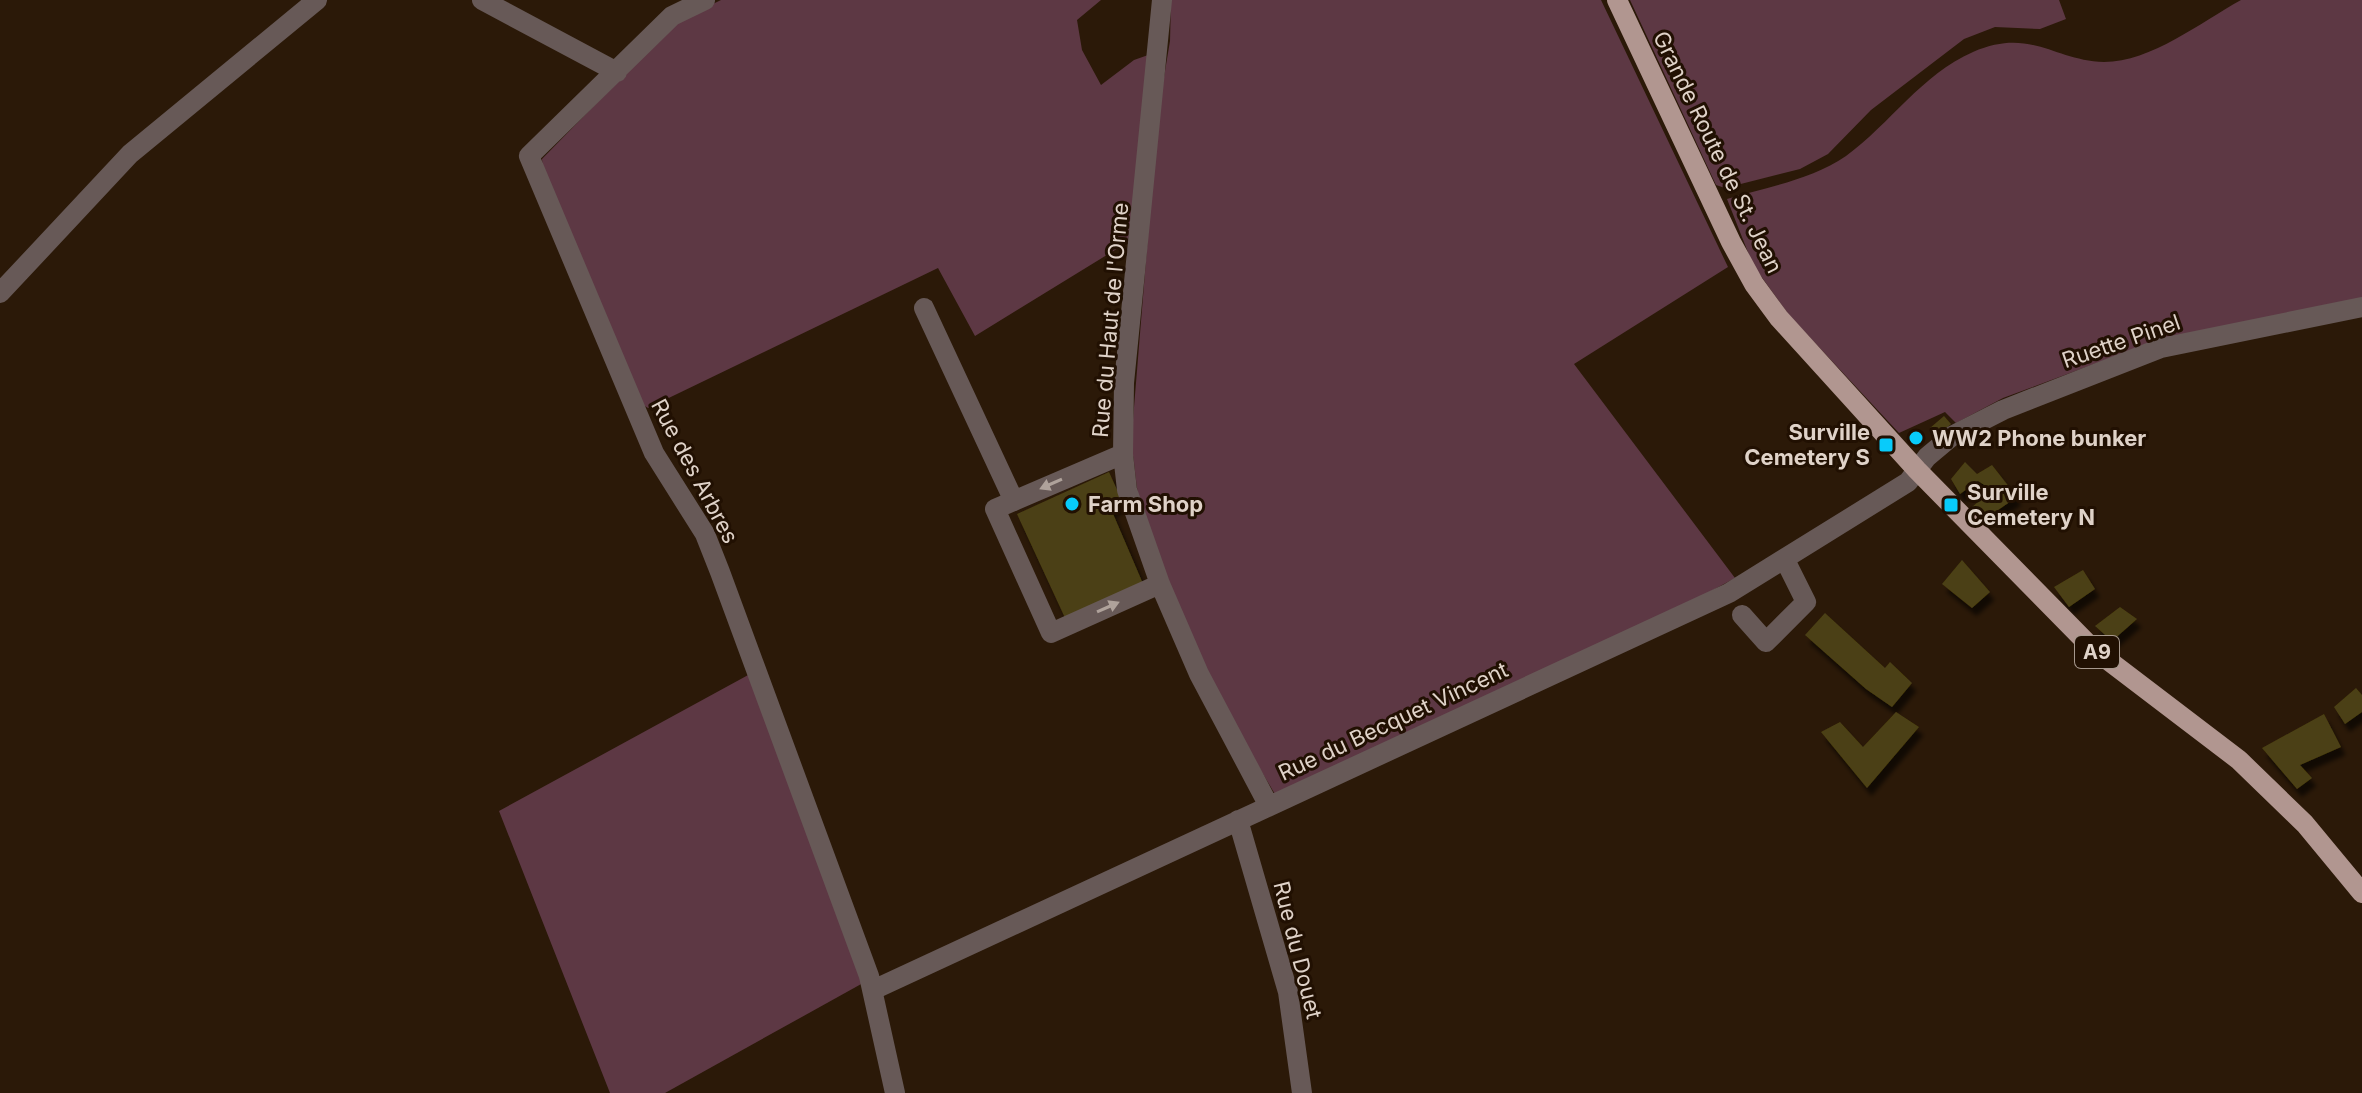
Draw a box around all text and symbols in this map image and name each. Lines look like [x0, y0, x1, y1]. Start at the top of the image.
street label: Grande Route de St. Jean [1648, 27, 1788, 277]
street label: Rue du Haut de l'Orme [1087, 201, 1133, 439]
street label: Ruette Pinel [2059, 309, 2183, 373]
street label: Rue des Arbres [646, 394, 744, 548]
place label: Surville Cemetery S [1744, 419, 1870, 470]
place label: WW2 Phone bunker [1932, 425, 2146, 451]
marker: WW2 Phone bunker [1907, 429, 1925, 447]
marker: Surville Cemetery S [1877, 436, 1895, 454]
one-way arrow [1040, 478, 1063, 491]
place label: Surville Cemetery N [1967, 479, 2095, 530]
place label: Farm Shop [1088, 491, 1203, 517]
marker: Farm Shop [1063, 495, 1081, 513]
marker: Surville Cemetery N [1942, 496, 1960, 514]
one-way arrow [1096, 601, 1120, 614]
road number: A9 [2075, 636, 2119, 668]
street label: Rue du Becquet Vincent [1274, 656, 1512, 786]
street label: Rue du Douet [1268, 878, 1328, 1022]

